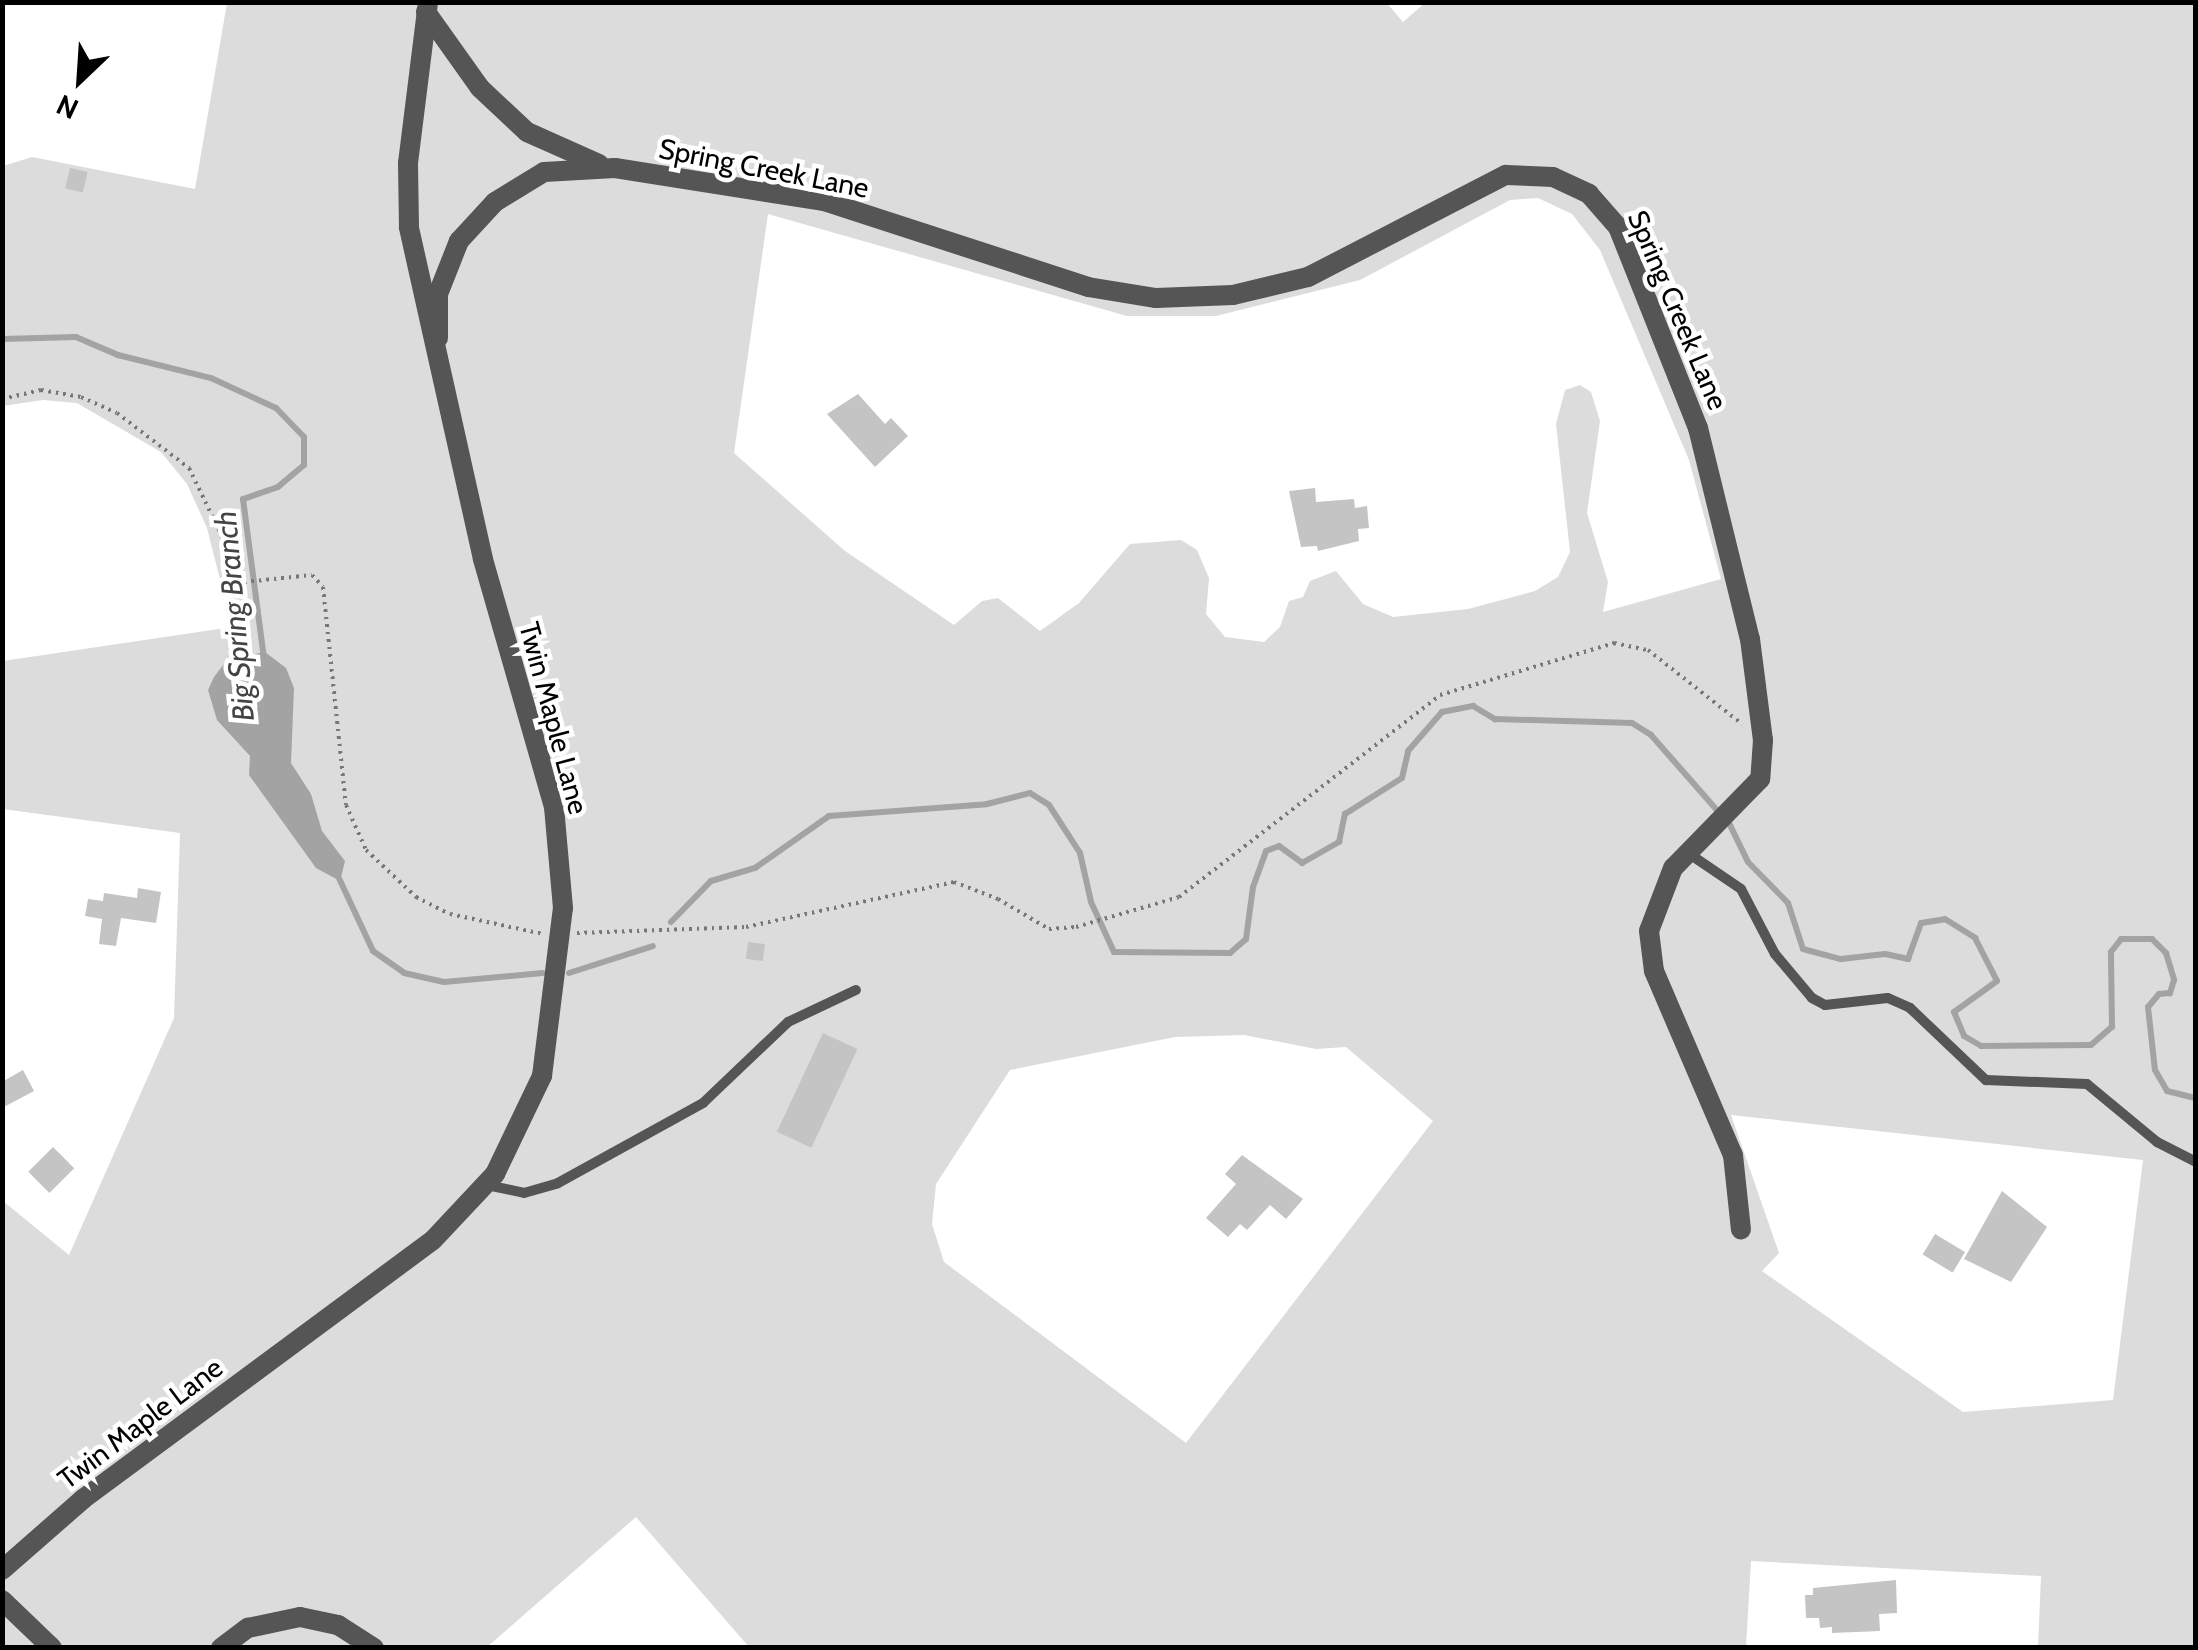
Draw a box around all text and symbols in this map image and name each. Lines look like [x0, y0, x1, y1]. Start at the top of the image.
north arrow [30, 30, 130, 130]
text: N [51, 88, 83, 127]
street label: Spring Creek Lane [656, 131, 872, 205]
street label: Spring Creek Lane [1621, 205, 1735, 415]
water label: Big Spring Branch [208, 509, 262, 723]
street label: Twin Maple Lane [512, 618, 596, 818]
street label: Twin Maple Lane [51, 1350, 229, 1496]

